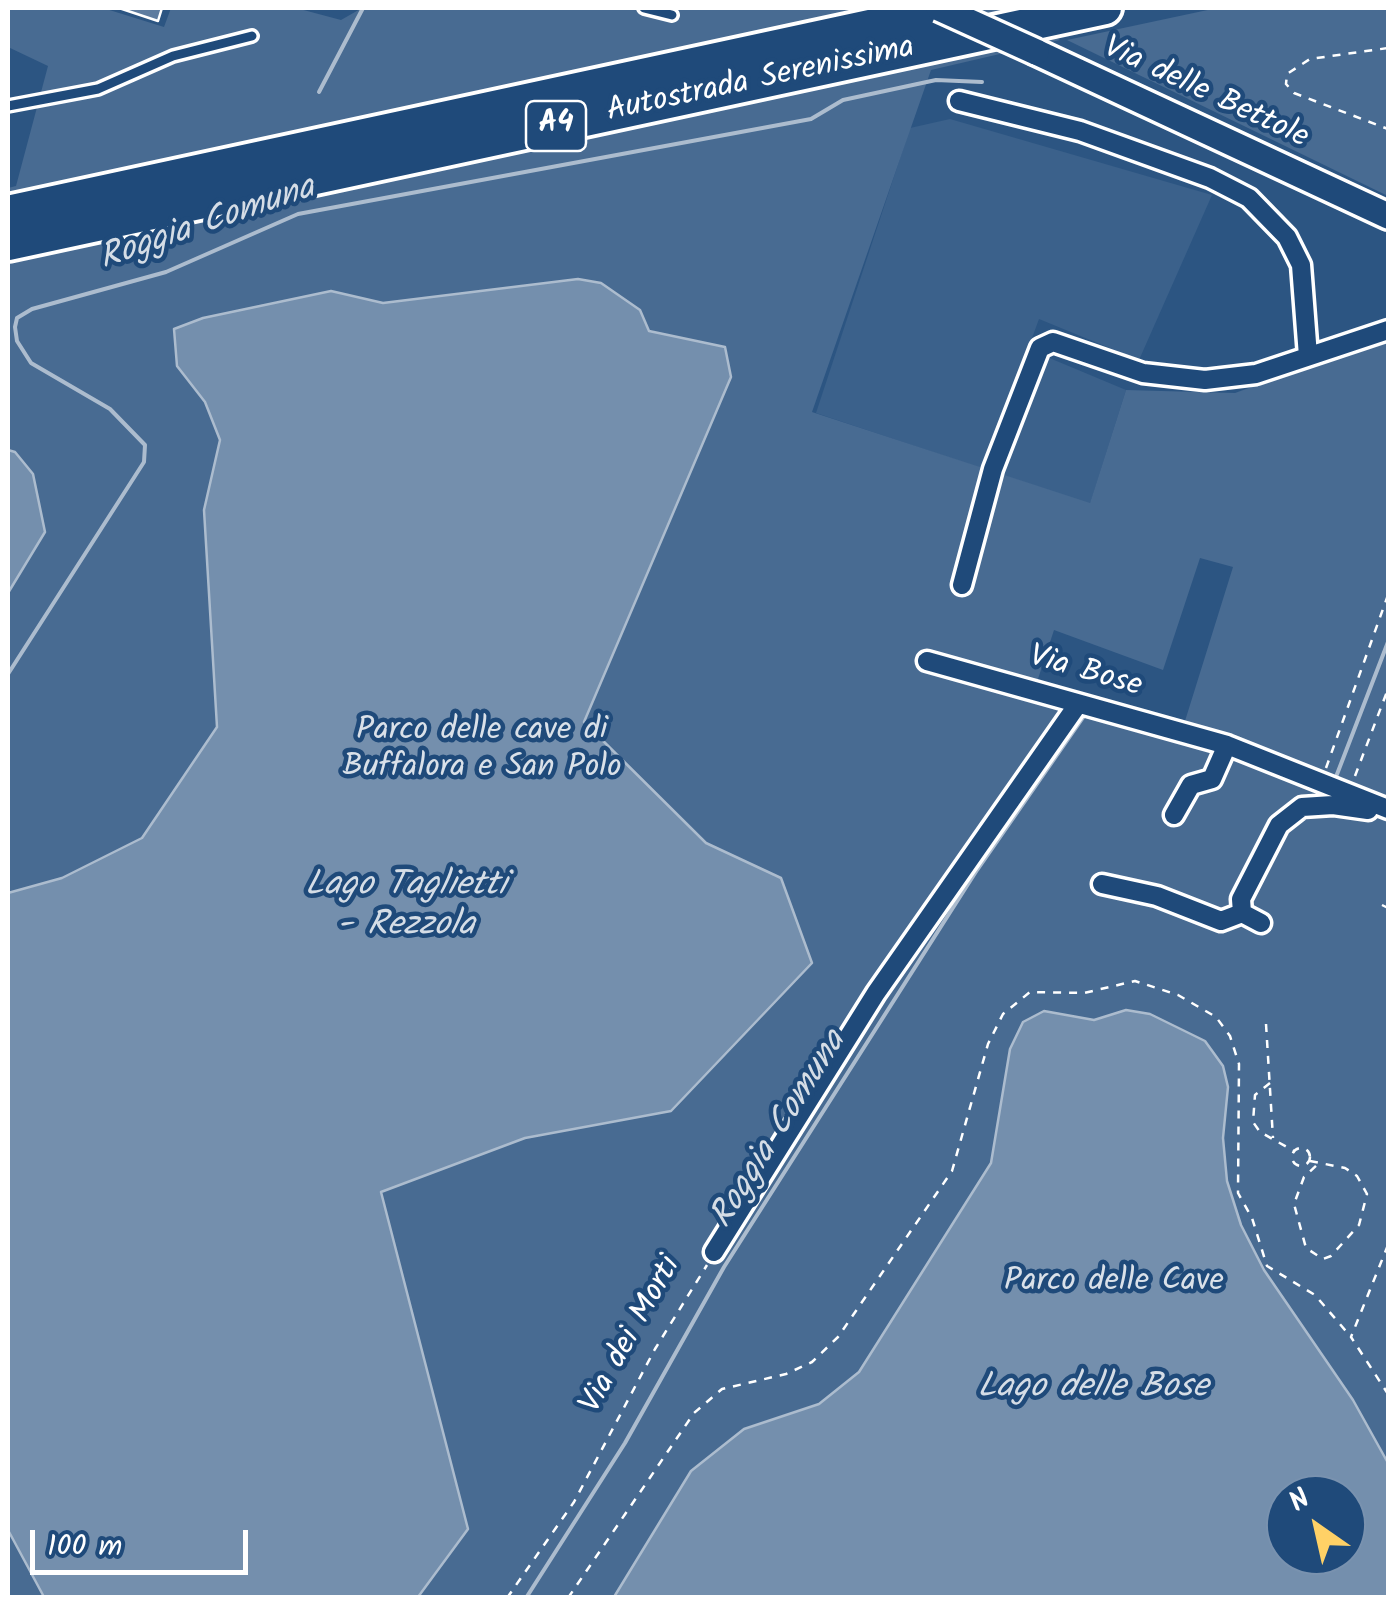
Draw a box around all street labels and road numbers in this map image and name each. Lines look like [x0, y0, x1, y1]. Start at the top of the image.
street label: Autostrada Serenissima [604, 31, 918, 133]
street label: Via delle Bettole [1096, 31, 1314, 159]
road number: A4 [526, 101, 586, 151]
street label: Via Bose [1024, 640, 1146, 708]
street label: Via dei Morti [574, 1251, 692, 1421]

